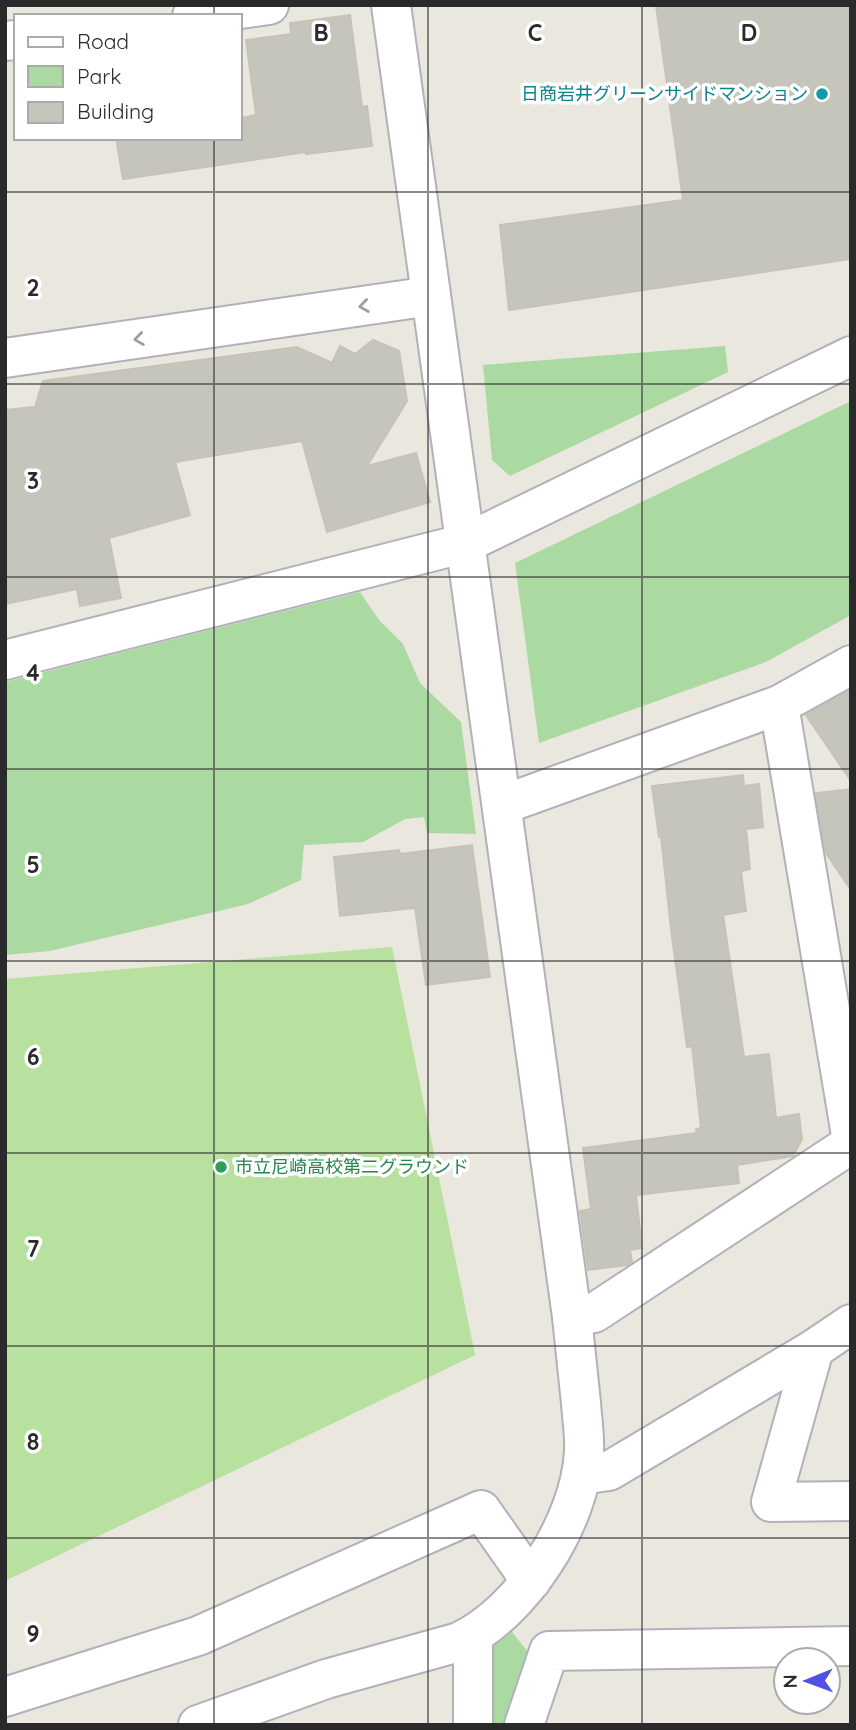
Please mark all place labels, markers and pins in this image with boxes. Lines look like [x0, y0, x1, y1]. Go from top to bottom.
place label: 日商岩井グリーンサイドマンション [521, 82, 808, 105]
marker: 日商岩井グリーンサイドマンション [814, 86, 830, 102]
place label: 市立尼崎高校第二グラウンド [235, 1155, 469, 1178]
marker: 市立尼崎高校第二グラウンド [213, 1159, 229, 1175]

